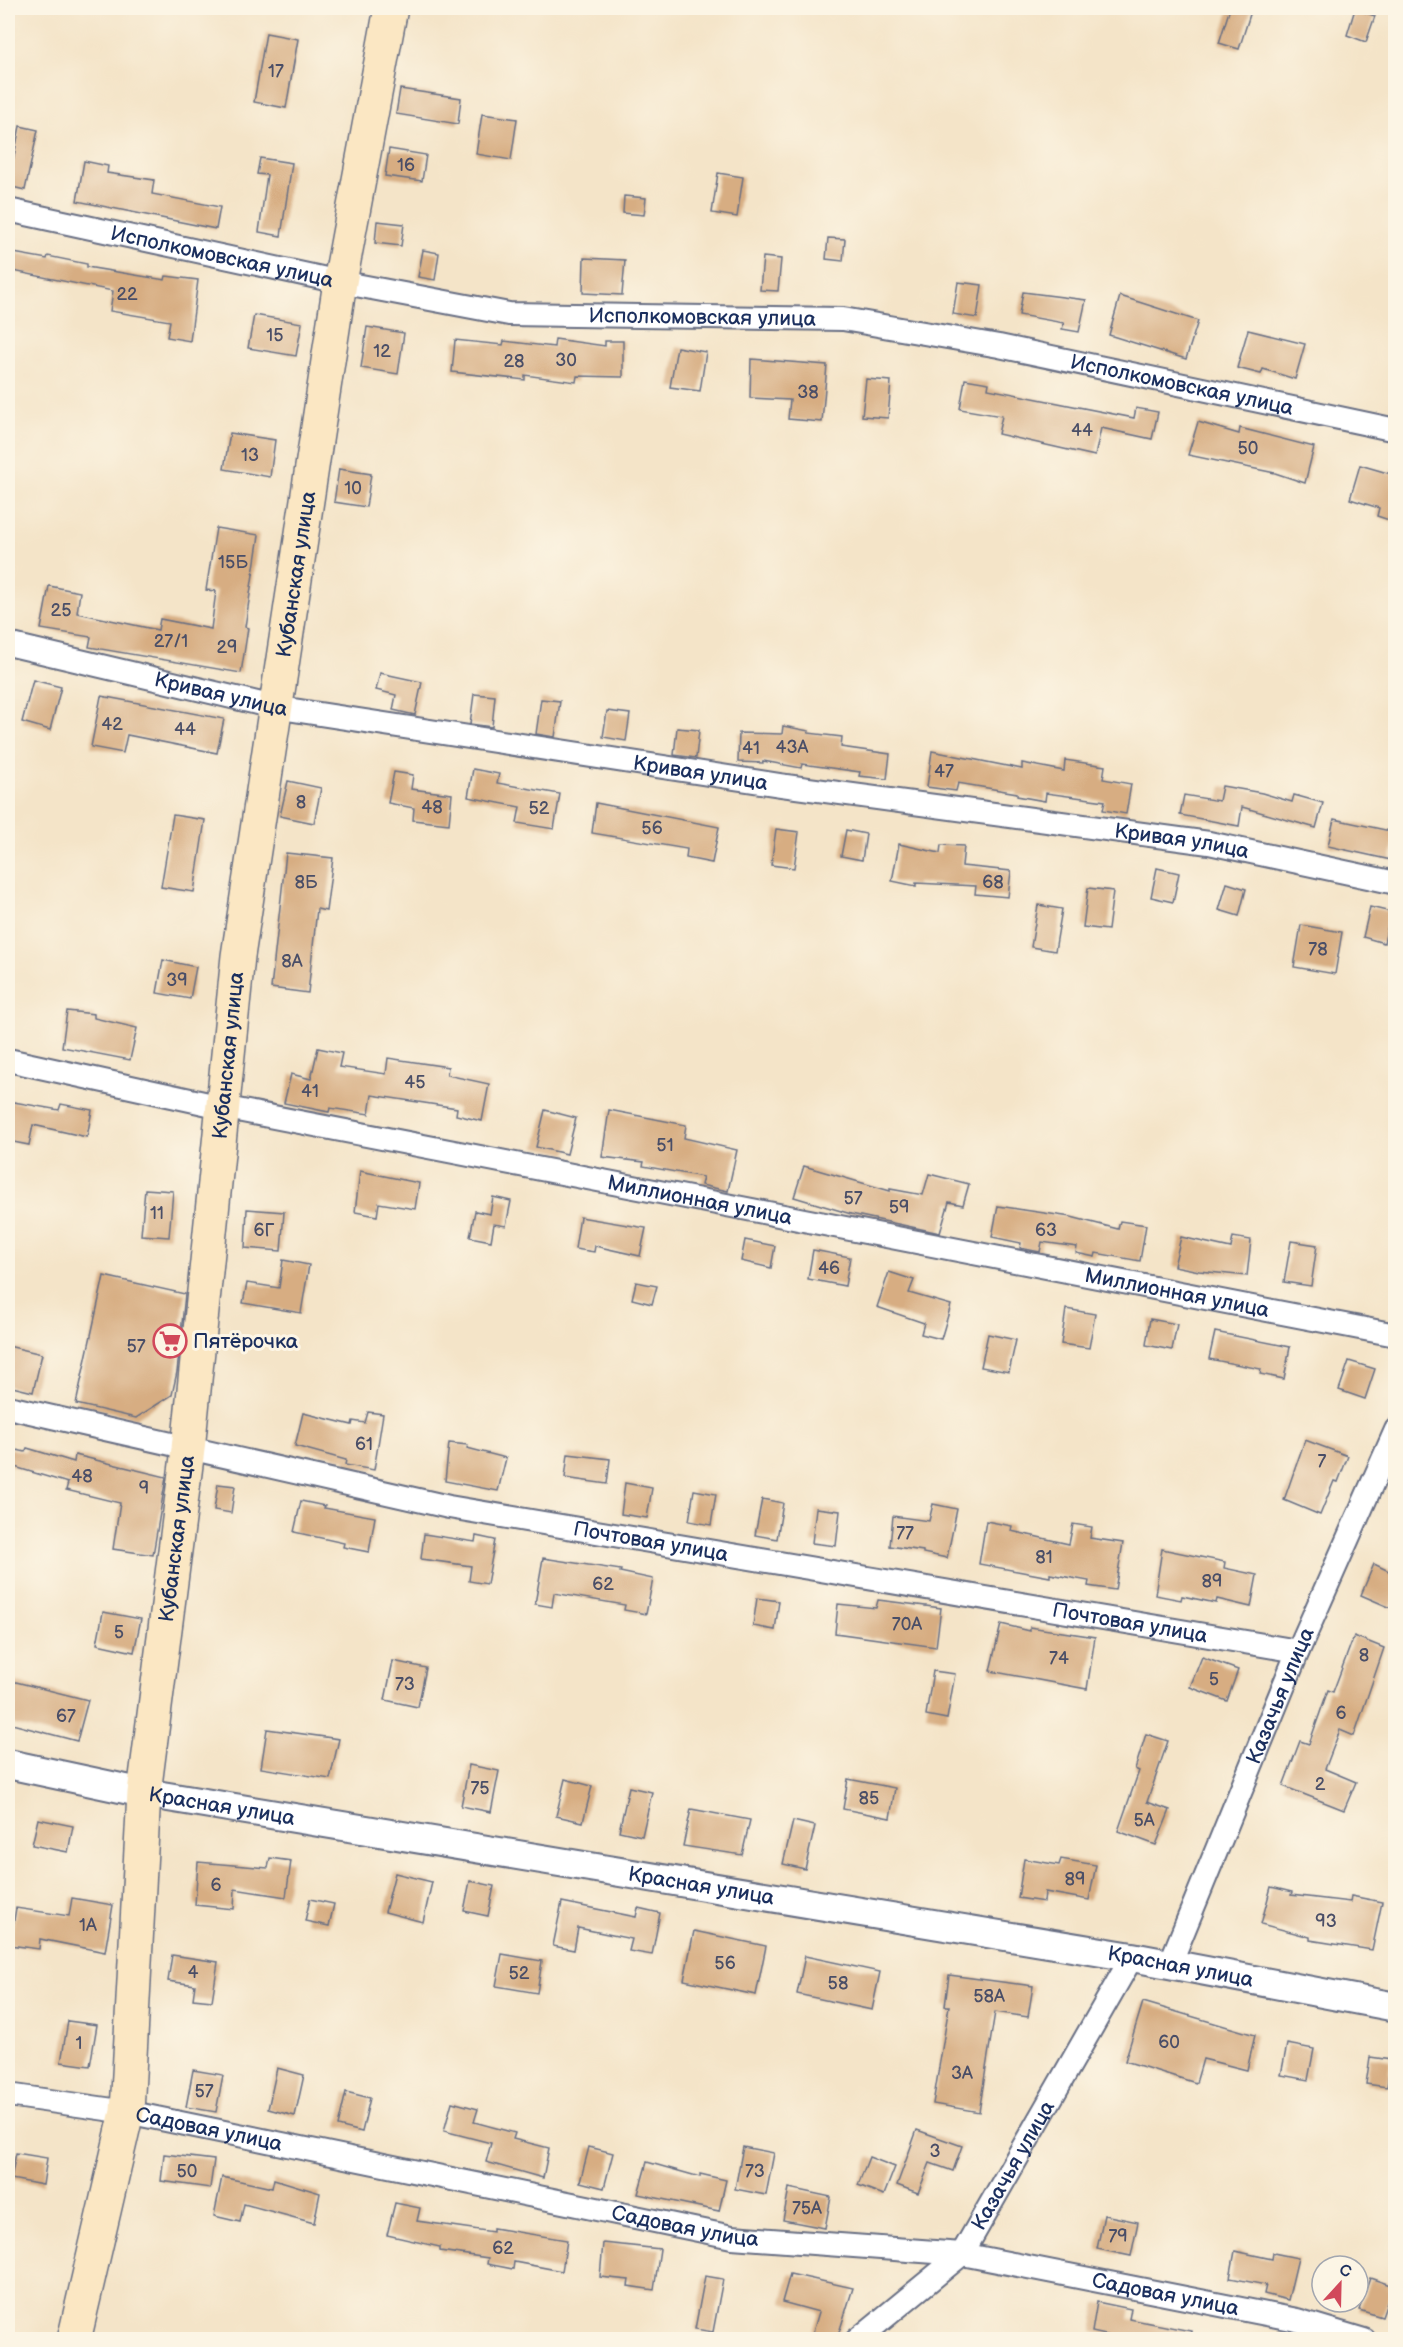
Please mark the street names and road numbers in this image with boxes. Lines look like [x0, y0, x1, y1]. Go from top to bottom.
street label: Исполкомовская улица [108, 220, 336, 293]
street label: Исполкомовская улица [588, 303, 817, 331]
street label: Исполкомовская улица [1068, 349, 1296, 421]
street label: Кубанская улица [271, 489, 321, 659]
street label: Кривая улица [152, 667, 290, 722]
street label: Кривая улица [631, 750, 770, 796]
street label: Кривая улица [1113, 818, 1252, 864]
street label: Кубанская улица [207, 970, 249, 1140]
street label: Миллионная улица [606, 1170, 795, 1230]
street label: Миллионная улица [1083, 1262, 1272, 1323]
street label: Кубанская улица [153, 1453, 200, 1624]
street label: Почтовая улица [572, 1516, 731, 1567]
street label: Почтовая улица [1051, 1597, 1210, 1648]
street label: Казачья улица [1241, 1623, 1320, 1768]
street label: Красная улица [147, 1781, 297, 1830]
street label: Красная улица [626, 1861, 777, 1910]
street label: Красная улица [1106, 1941, 1256, 1992]
street label: Казачья улица [966, 2096, 1060, 2234]
street label: Садовая улица [133, 2102, 285, 2156]
street label: Садовая улица [609, 2200, 760, 2251]
street label: Садовая улица [1090, 2267, 1242, 2321]

